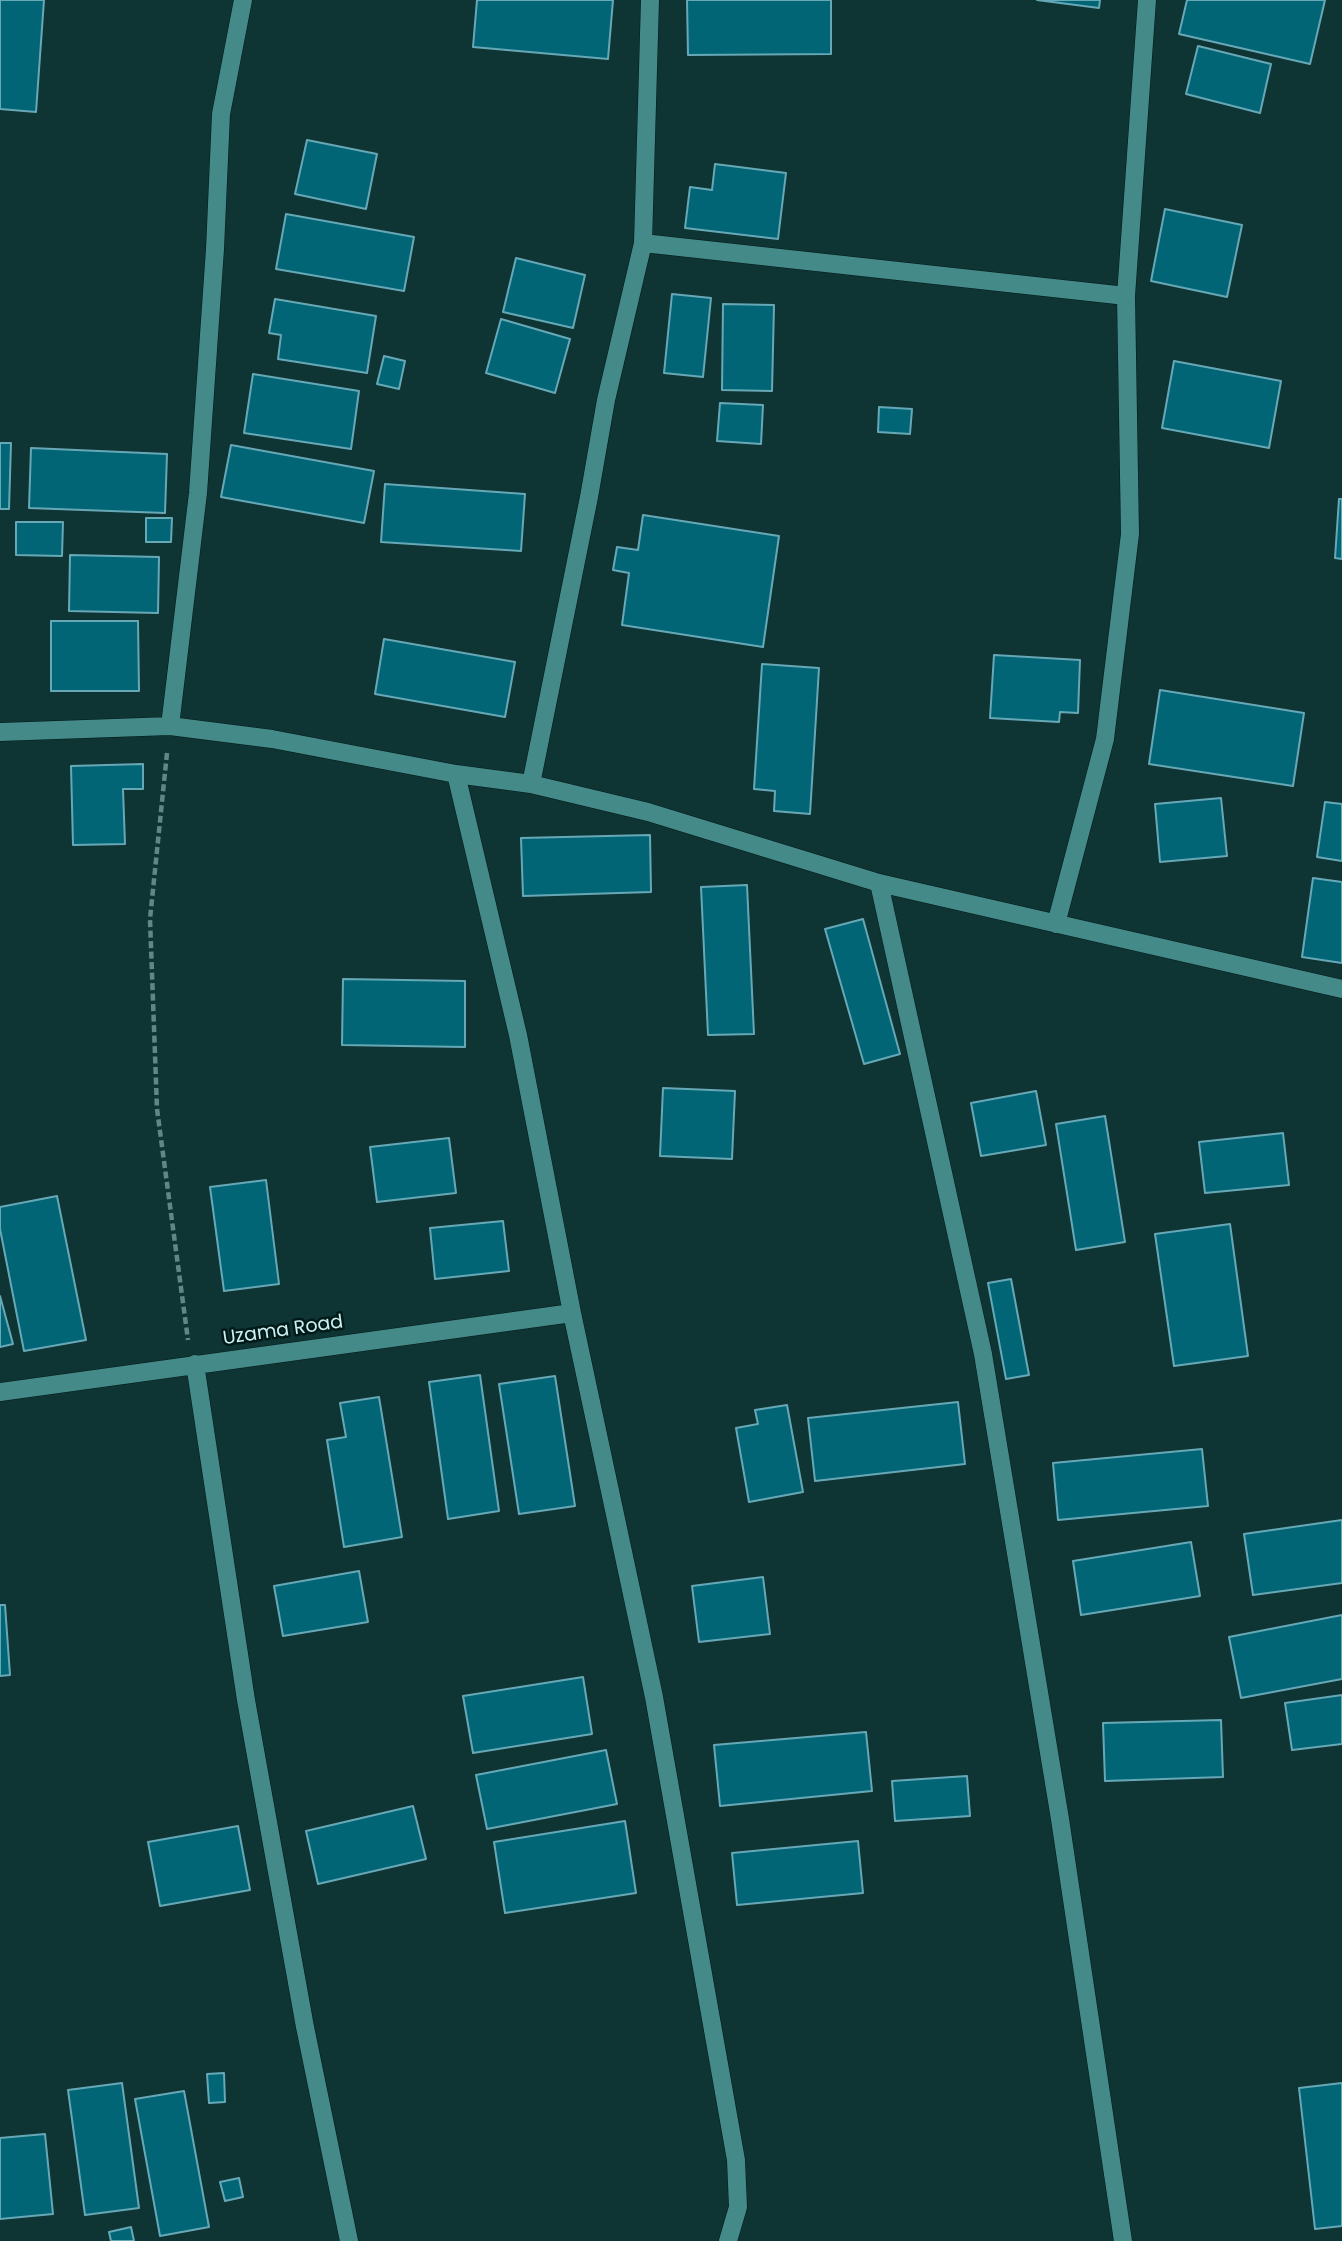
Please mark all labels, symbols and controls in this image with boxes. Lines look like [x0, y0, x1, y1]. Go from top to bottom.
street label: Uzama Road [221, 1311, 345, 1351]

